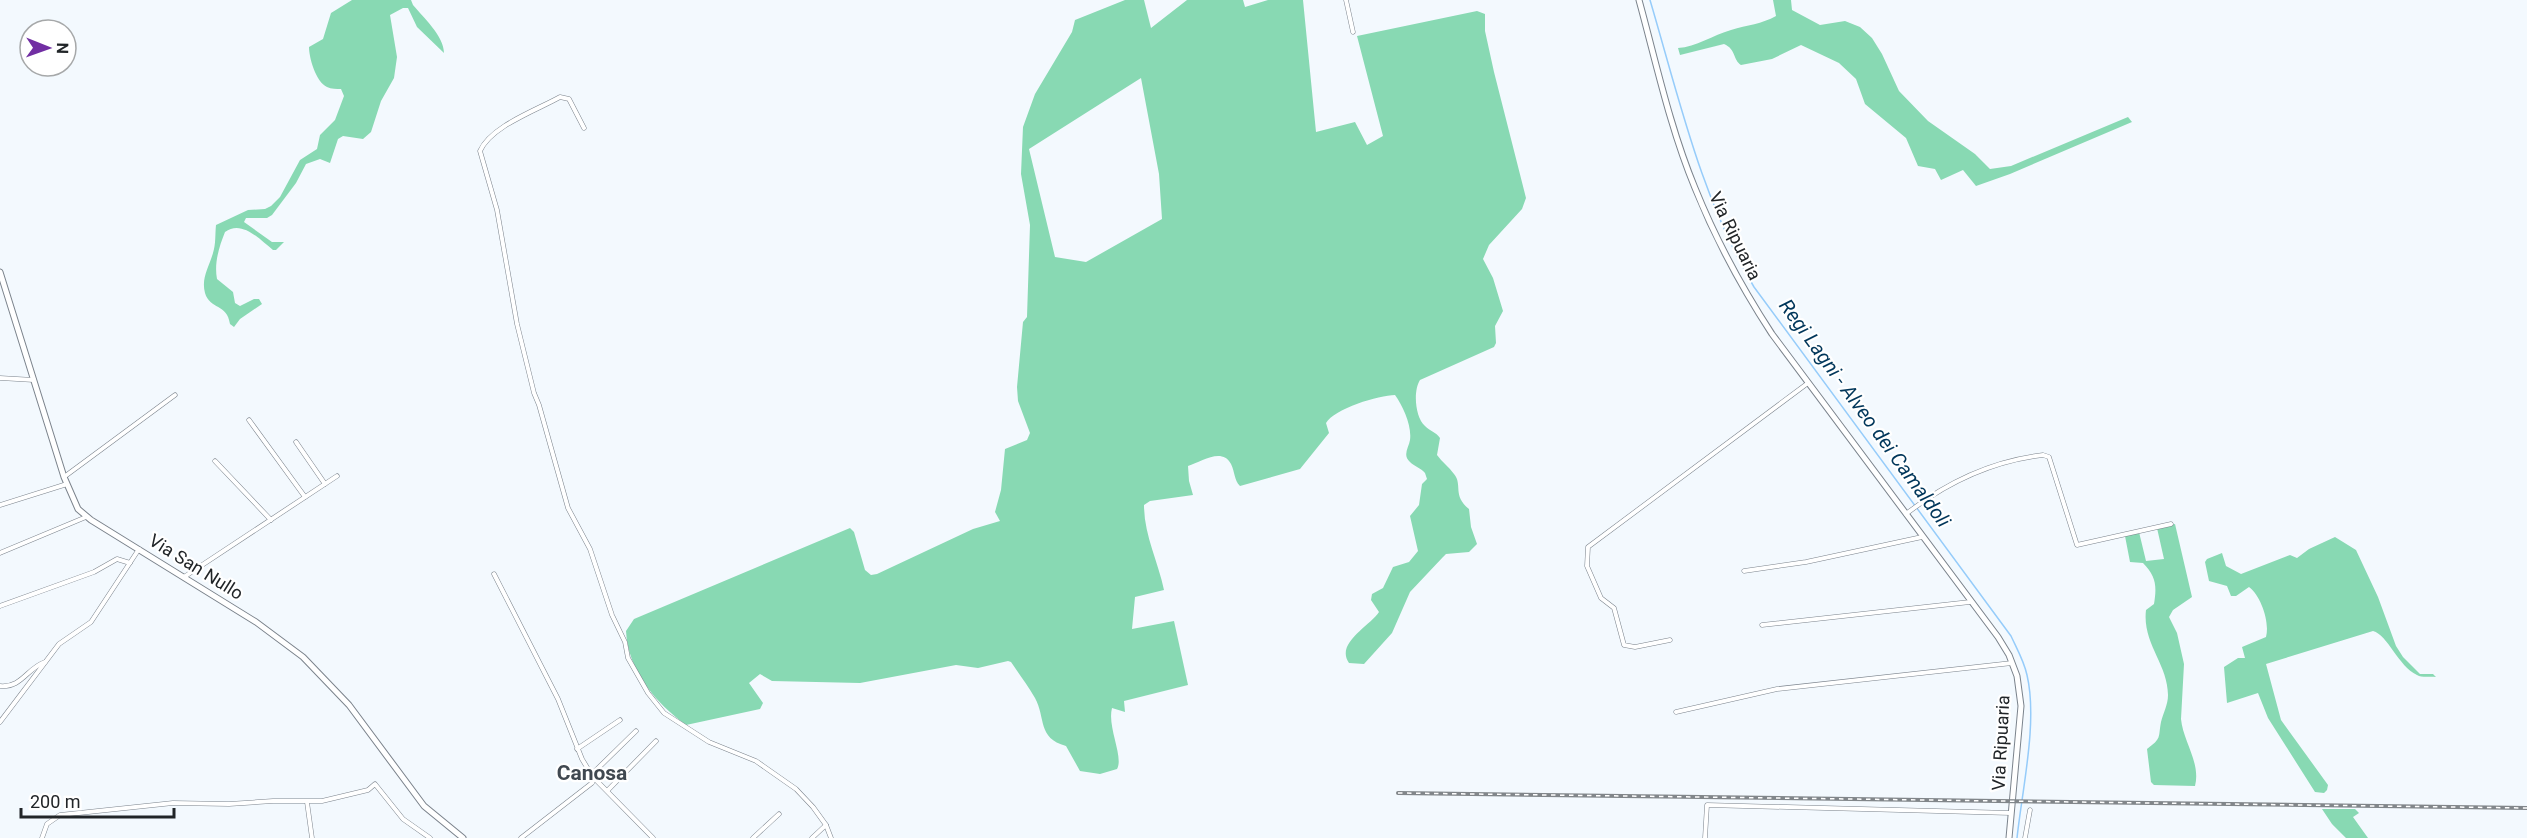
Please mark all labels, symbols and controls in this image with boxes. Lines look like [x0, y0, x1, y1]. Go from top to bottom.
north arrow [18, 18, 78, 78]
text: N [53, 42, 72, 54]
street label: Via Ripuaria [1705, 188, 1766, 283]
water label: Regi Lagni - Alveo dei Camaldoli [1774, 294, 1956, 532]
street label: Via San Nullo [145, 529, 247, 604]
street label: Via Ripuaria [1988, 695, 2013, 791]
district label: Canosa [557, 761, 627, 785]
scale bar [21, 781, 174, 819]
text: 200 m [30, 791, 81, 812]

